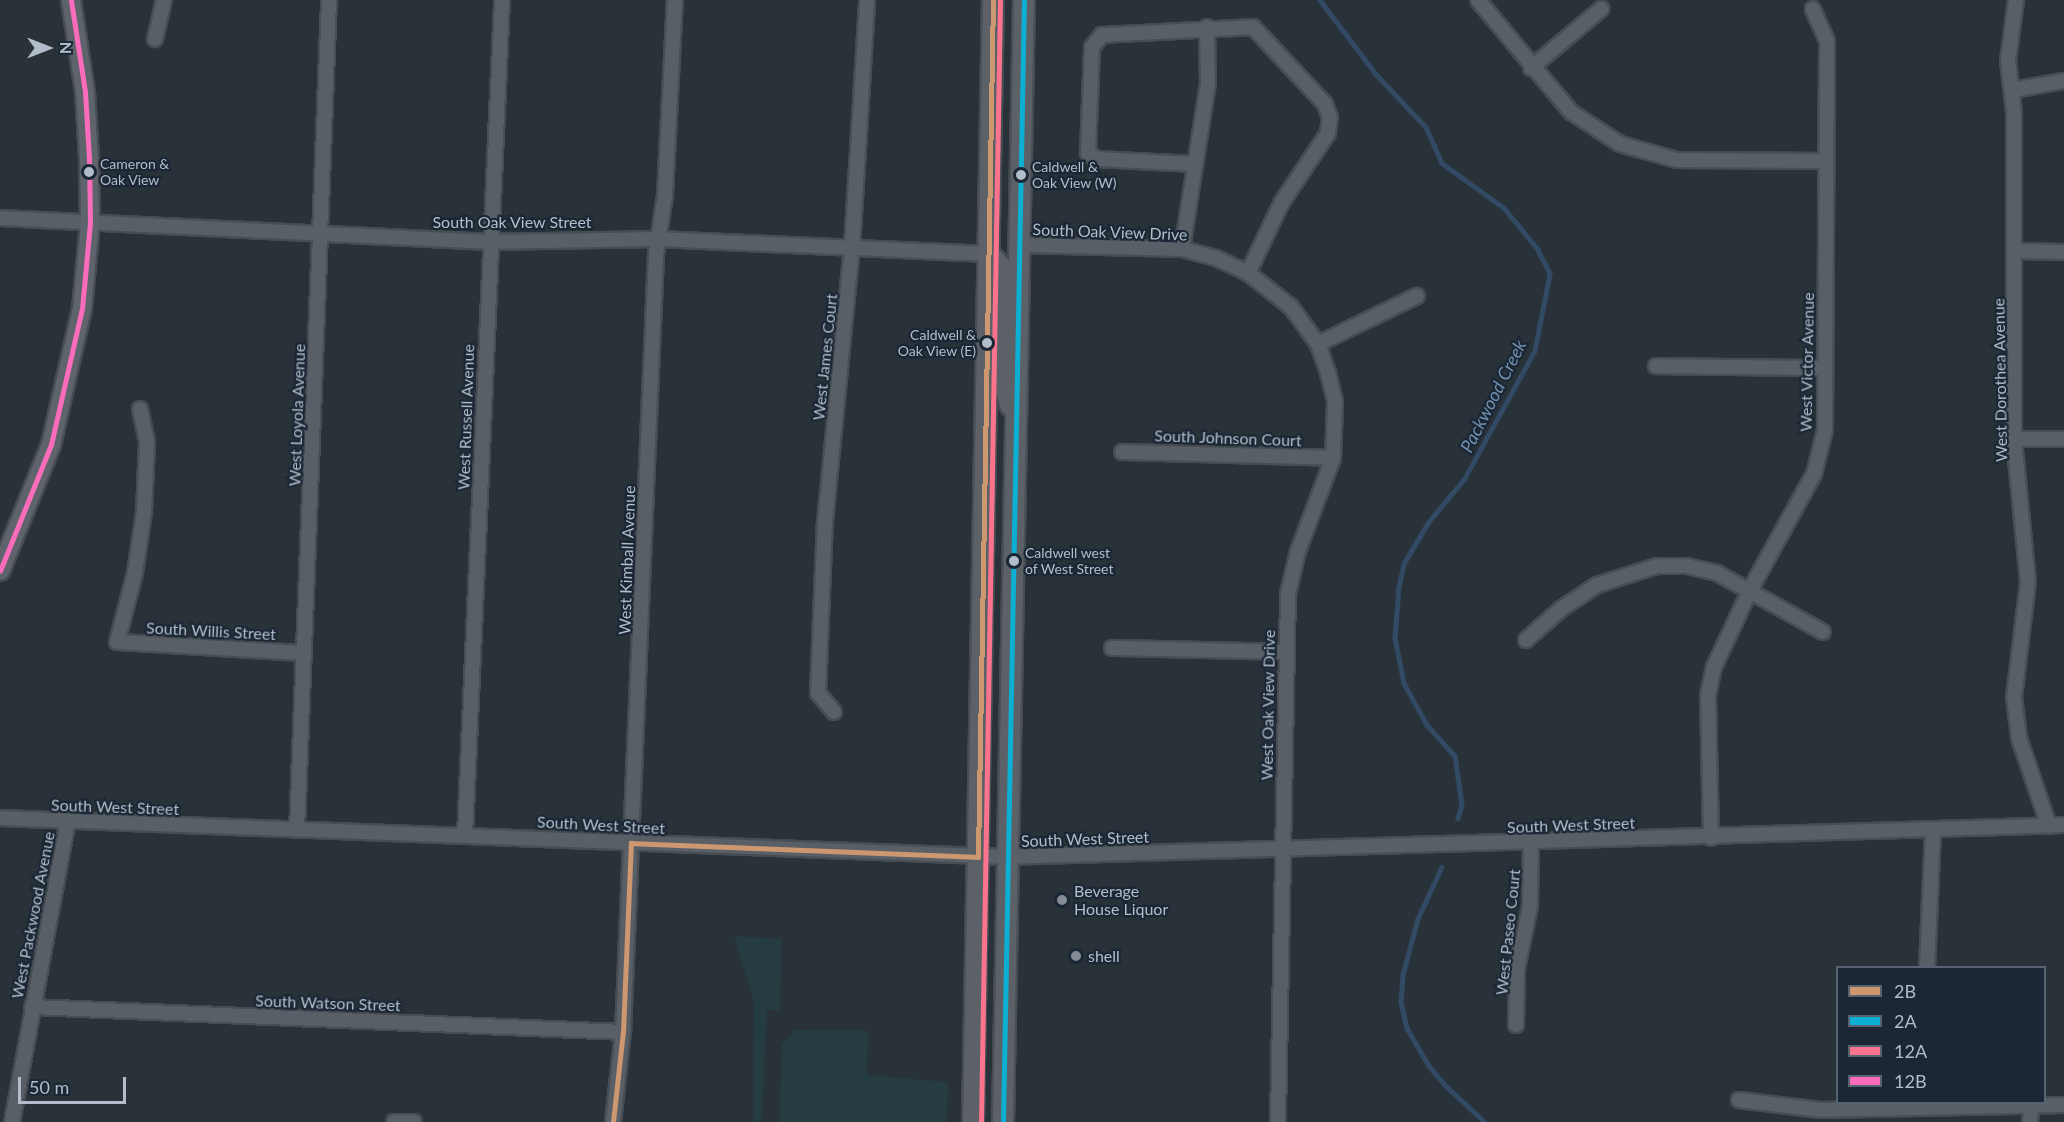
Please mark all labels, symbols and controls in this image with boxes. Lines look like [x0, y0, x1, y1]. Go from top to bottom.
north arrow [18, 18, 78, 78]
text: N [57, 42, 76, 54]
place label: Cameron & Oak View [100, 156, 169, 188]
place label: Caldwell & Oak View (W) [1032, 159, 1117, 192]
marker: Cameron & Oak View [83, 166, 95, 178]
marker: Caldwell & Oak View (W) [1015, 169, 1027, 181]
street label: South Oak View Street [432, 212, 592, 232]
street label: South Oak View Drive [1032, 220, 1188, 244]
street label: West Victor Avenue [1796, 291, 1818, 433]
street label: West James Court [809, 292, 841, 422]
street label: West Dorothea Avenue [1989, 298, 2011, 462]
place label: Caldwell & Oak View (E) [897, 327, 976, 360]
water label: Packwood Creek [1455, 336, 1531, 456]
marker: Caldwell & Oak View (E) [981, 337, 993, 349]
street label: West Loyola Avenue [285, 343, 309, 487]
street label: West Russell Avenue [454, 344, 478, 490]
street label: South Johnson Court [1154, 426, 1302, 450]
street label: West Kimball Avenue [615, 485, 639, 635]
place label: Caldwell west of West Street [1025, 545, 1114, 578]
marker: Caldwell west of West Street [1008, 555, 1020, 567]
street label: South Willis Street [145, 618, 277, 644]
street label: West Oak View Drive [1257, 629, 1279, 781]
street label: South West Street [51, 795, 179, 819]
street label: South West Street [536, 812, 666, 838]
street label: South West Street [1507, 813, 1635, 837]
street label: South West Street [1021, 827, 1149, 851]
street label: West Packwood Avenue [7, 829, 59, 1001]
street label: West Paseo Court [1492, 868, 1524, 996]
place label: Beverage House Liquor [1074, 881, 1168, 919]
marker: Beverage House Liquor [1055, 893, 1069, 907]
place label: shell [1088, 946, 1120, 966]
marker: shell [1069, 949, 1083, 963]
legend [1836, 966, 2046, 1104]
text: 2B [1894, 980, 1916, 1002]
street label: South Watson Street [255, 991, 401, 1015]
text: 2A [1894, 1010, 1917, 1032]
text: 12A [1894, 1040, 1927, 1062]
scale bar [21, 1065, 129, 1103]
text: 12B [1894, 1070, 1927, 1092]
text: 50 m [29, 1076, 69, 1098]

